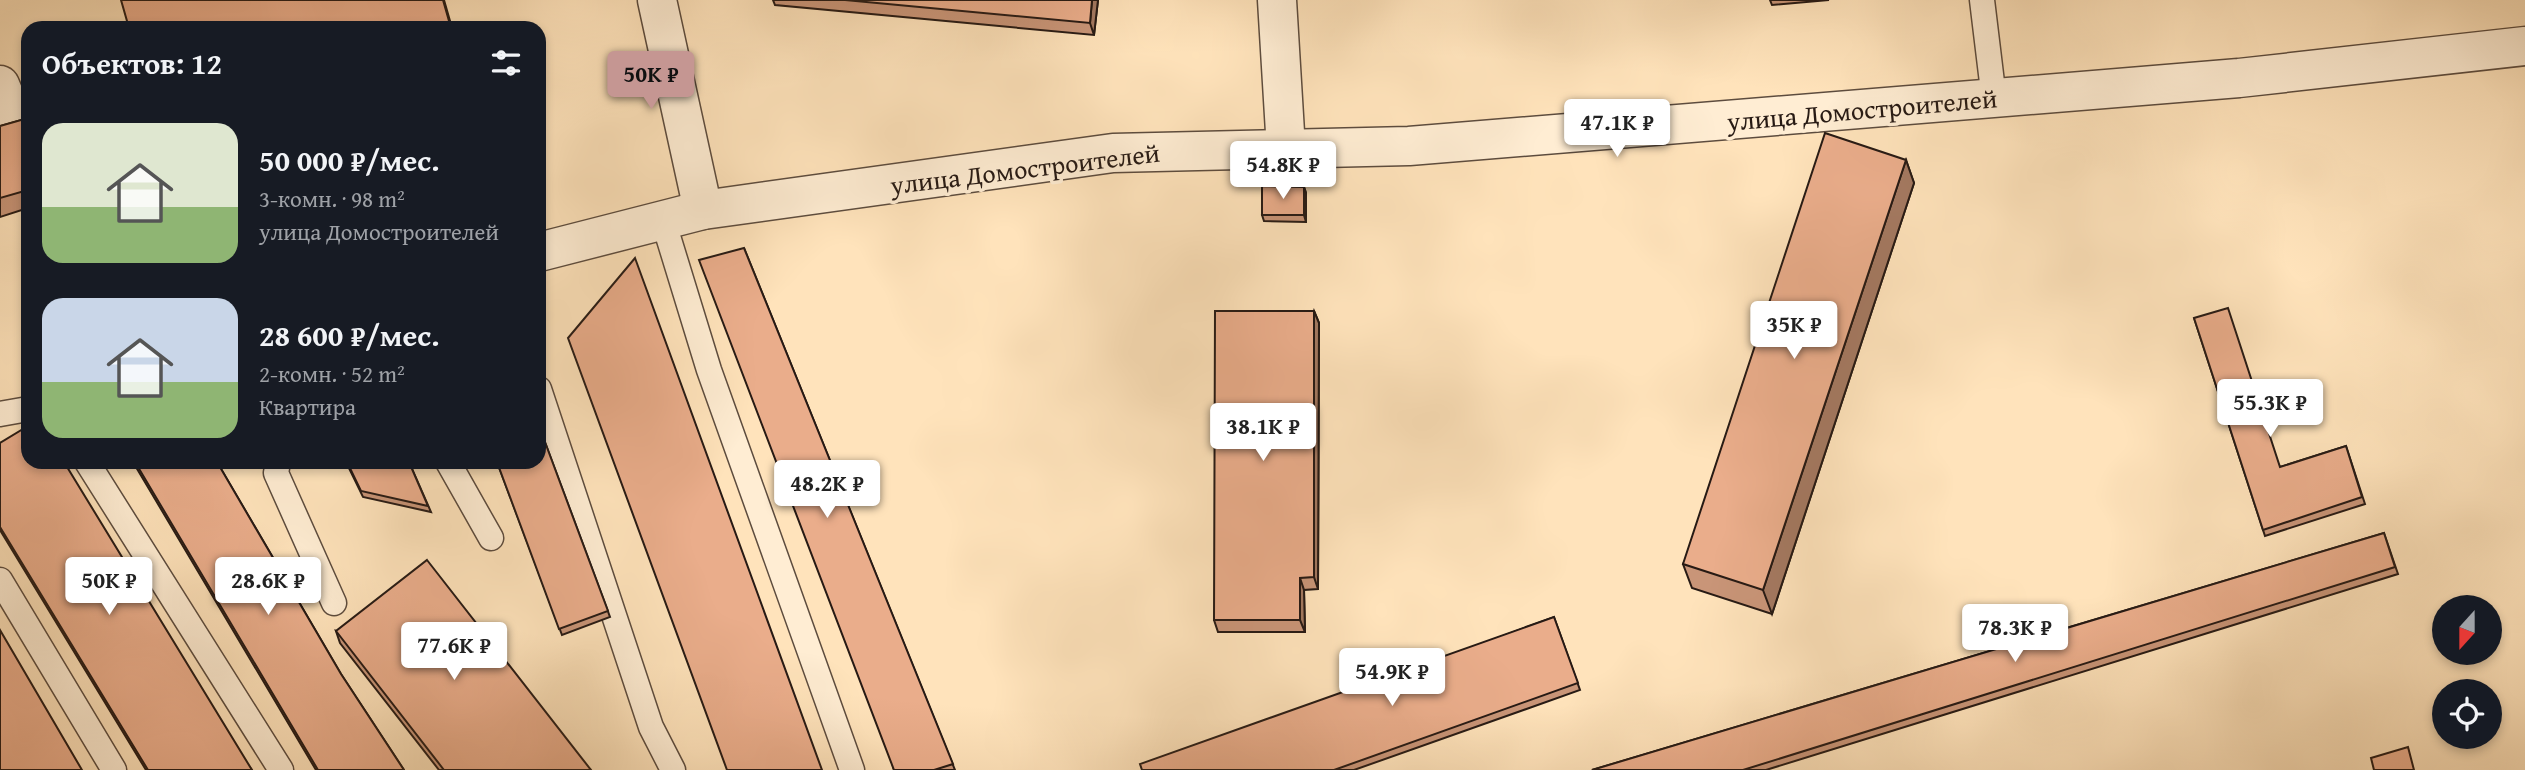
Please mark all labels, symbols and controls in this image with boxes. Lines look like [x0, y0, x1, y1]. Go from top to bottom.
text: Объектов: 12 [42, 41, 222, 85]
icon: filters [487, 44, 525, 82]
pin: 50K ₽ [602, 52, 700, 111]
text: 50K ₽ [623, 57, 679, 90]
street label: улица Домостроителей [1724, 78, 1999, 141]
pin: 47.1K ₽ [1552, 100, 1682, 159]
text: 47.1K ₽ [1580, 105, 1654, 138]
street label: улица Домостроителей [887, 133, 1162, 205]
text: 50 000 ₽/мес. [259, 138, 440, 182]
pin: 54.8K ₽ [1218, 142, 1348, 201]
text: 54.8K ₽ [1246, 147, 1320, 180]
icon: home [98, 151, 182, 235]
text: 3-комн. · 98 m² [259, 182, 405, 215]
text: улица Домостроителей [259, 215, 499, 248]
pin: 35K ₽ [1745, 302, 1843, 361]
text: 35K ₽ [1766, 307, 1822, 340]
text: 28 600 ₽/мес. [259, 313, 440, 357]
icon: home [98, 326, 182, 410]
text: 2-комн. · 52 m² [259, 357, 405, 390]
pin: 55.3K ₽ [2205, 380, 2335, 439]
text: 55.3K ₽ [2233, 385, 2307, 418]
text: Квартира [259, 390, 356, 423]
pin: 38.1K ₽ [1198, 404, 1328, 463]
text: 38.1K ₽ [1226, 409, 1300, 442]
pin: 48.2K ₽ [762, 461, 892, 520]
text: 48.2K ₽ [790, 466, 864, 499]
pin: 50K ₽ [60, 558, 158, 617]
pin: 28.6K ₽ [203, 558, 333, 617]
text: 50K ₽ [81, 563, 137, 596]
text: 28.6K ₽ [231, 563, 305, 596]
north arrow [2432, 595, 2502, 665]
map controls [2432, 595, 2502, 749]
pin: 78.3K ₽ [1950, 604, 2080, 664]
text: 78.3K ₽ [1978, 610, 2052, 643]
pin: 77.6K ₽ [389, 622, 519, 682]
text: 77.6K ₽ [417, 628, 491, 661]
pin: 54.9K ₽ [1327, 648, 1457, 708]
text: 54.9K ₽ [1355, 654, 1429, 687]
button: locate [2432, 679, 2502, 749]

